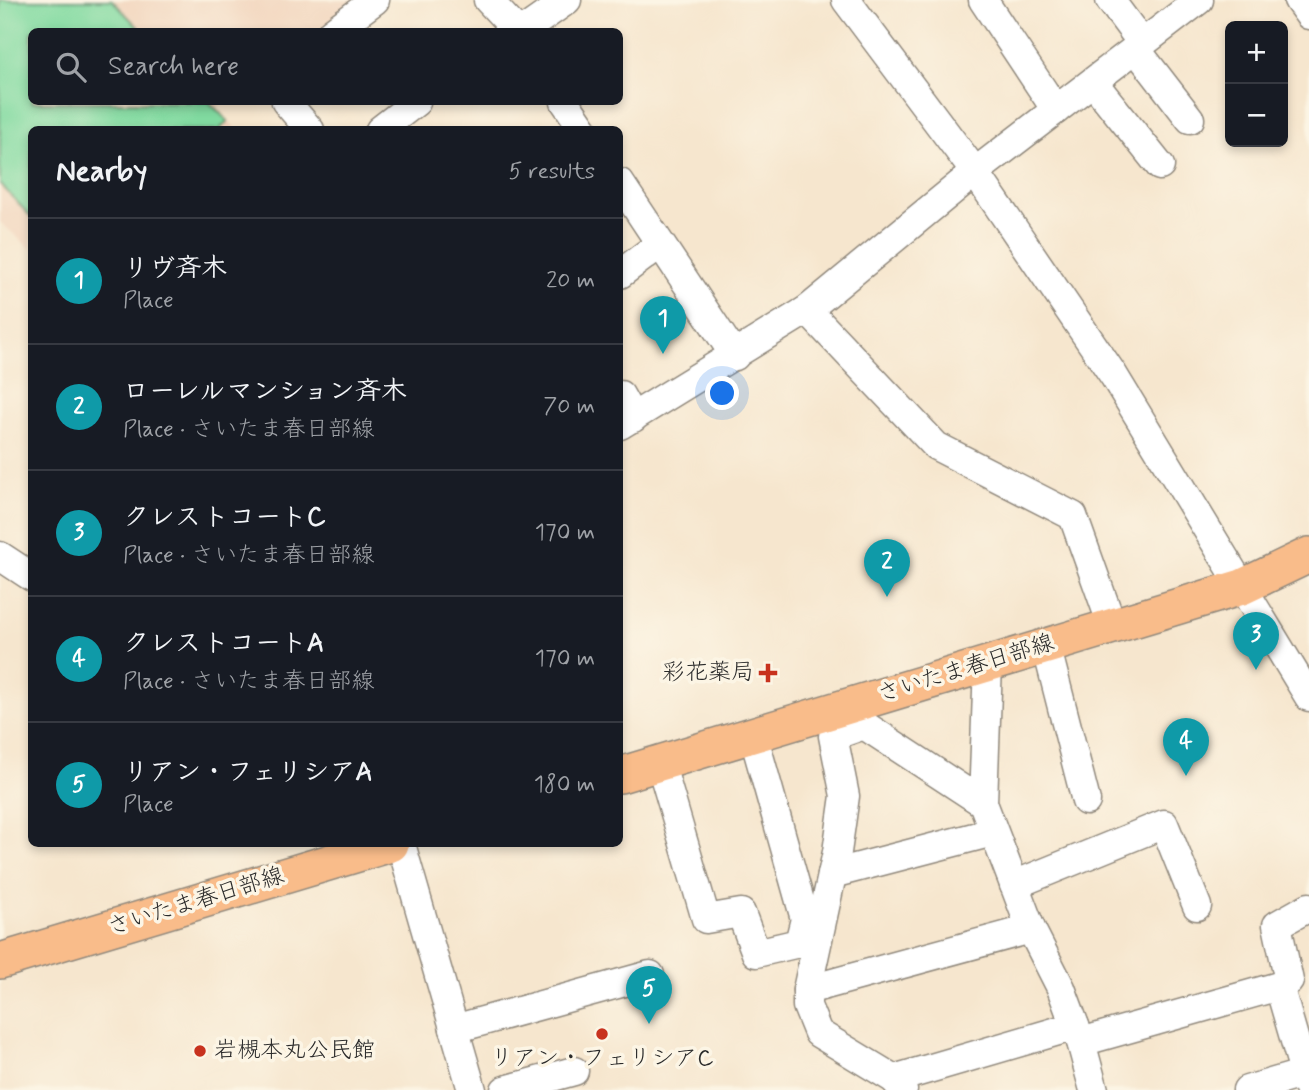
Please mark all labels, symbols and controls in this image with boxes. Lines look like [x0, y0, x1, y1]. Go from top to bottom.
map controls [1225, 21, 1288, 147]
button: + [1225, 21, 1288, 84]
search box [28, 28, 623, 105]
icon: search [52, 48, 90, 86]
text: Search here [108, 50, 239, 84]
button: − [1225, 84, 1288, 147]
text: Nearby [56, 152, 147, 191]
text: 5 results [509, 157, 595, 187]
text: リヴ斉木 [123, 252, 227, 286]
text: 1 [74, 266, 84, 296]
text: 20 m [546, 266, 595, 296]
text: Place [123, 286, 174, 316]
pin: 1 [640, 296, 686, 354]
text: ローレルマンション斉木 [123, 375, 407, 409]
your location [705, 376, 739, 410]
text: 2 [73, 392, 85, 422]
text: 70 m [543, 392, 595, 422]
text: Place · さいたま春日部線 [123, 415, 374, 445]
text: クレストコートC [123, 501, 326, 535]
text: 3 [74, 518, 84, 548]
text: 170 m [535, 518, 595, 548]
pin: 2 [864, 539, 910, 597]
text: Place · さいたま春日部線 [123, 541, 374, 571]
pin: 3 [1233, 612, 1279, 670]
text: クレストコートA [123, 627, 324, 661]
street label: さいたま春日部線 [874, 628, 1058, 710]
text: 4 [72, 644, 86, 674]
text: 170 m [535, 644, 595, 674]
place label: 彩花薬局 [662, 658, 754, 688]
marker: 彩花薬局 [760, 665, 776, 681]
text: Place · さいたま春日部線 [123, 667, 374, 697]
pin: 4 [1163, 718, 1209, 776]
text: リアン・フェリシアA [123, 756, 372, 790]
text: 5 [72, 770, 86, 800]
text: 180 m [534, 770, 595, 800]
text: Place [123, 790, 174, 820]
street label: さいたま春日部線 [104, 861, 288, 943]
pin: 5 [626, 966, 672, 1024]
marker: リアン・フェリシアC [594, 1026, 610, 1042]
place label: 岩槻本丸公民館 [214, 1036, 375, 1066]
marker: 岩槻本丸公民館 [192, 1043, 208, 1059]
place label: リアン・フェリシアC [490, 1044, 714, 1074]

